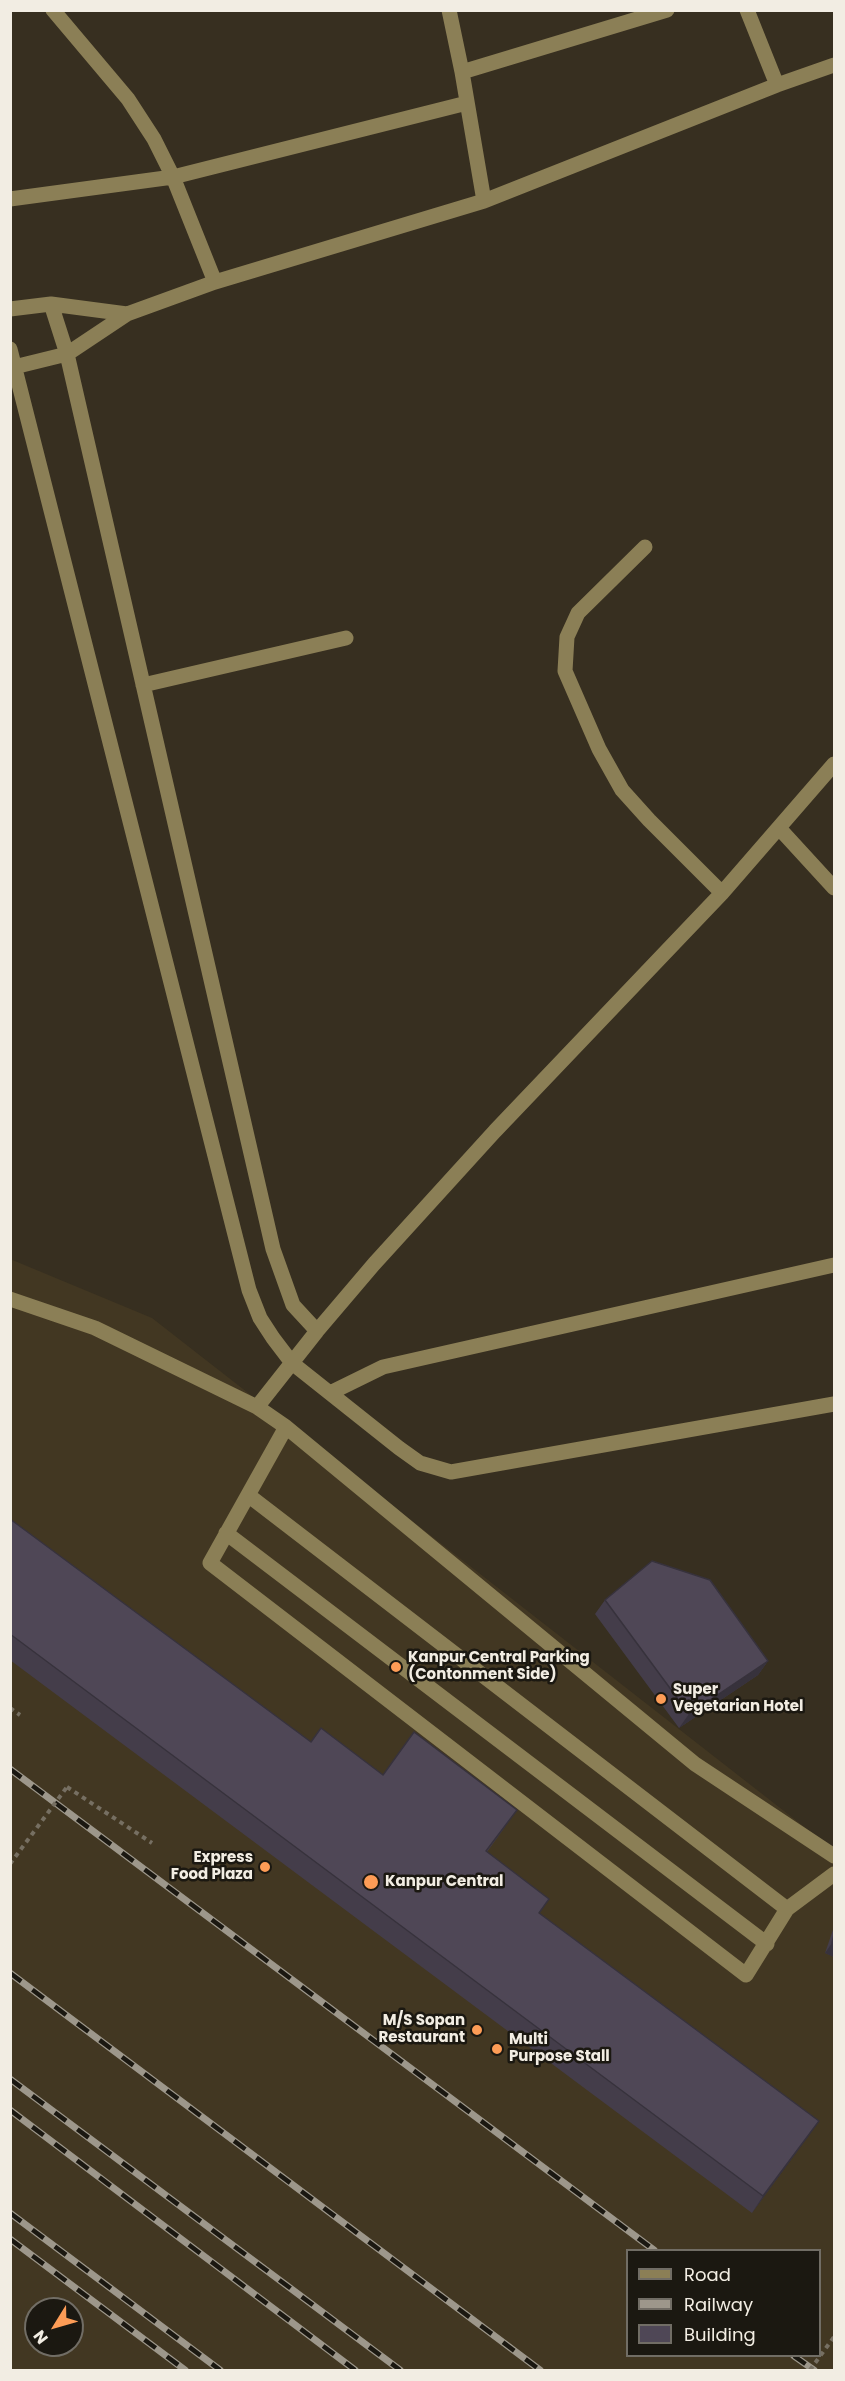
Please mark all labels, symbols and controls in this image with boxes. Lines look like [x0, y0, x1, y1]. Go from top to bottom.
place label: Kanpur Central Parking (Contonment Side) [408, 1649, 590, 1684]
marker: Kanpur Central Parking (Contonment Side) [389, 1660, 403, 1674]
place label: Super Vegetarian Hotel [673, 1681, 803, 1716]
marker: Super Vegetarian Hotel [654, 1692, 668, 1706]
place label: Express Food Plaza [171, 1849, 253, 1884]
marker: Express Food Plaza [258, 1860, 272, 1874]
marker: Kanpur Central [362, 1873, 380, 1891]
place label: Kanpur Central [385, 1873, 504, 1891]
place label: M/S Sopan Restaurant [378, 2012, 465, 2047]
marker: M/S Sopan Restaurant [470, 2023, 484, 2037]
place label: Multi Purpose Stall [509, 2031, 610, 2066]
marker: Multi Purpose Stall [490, 2042, 504, 2056]
legend [626, 2249, 821, 2357]
text: Road [684, 2262, 731, 2287]
text: Railway [684, 2292, 753, 2317]
north arrow [24, 2297, 84, 2357]
text: Building [684, 2322, 756, 2347]
text: N [28, 2325, 54, 2349]

